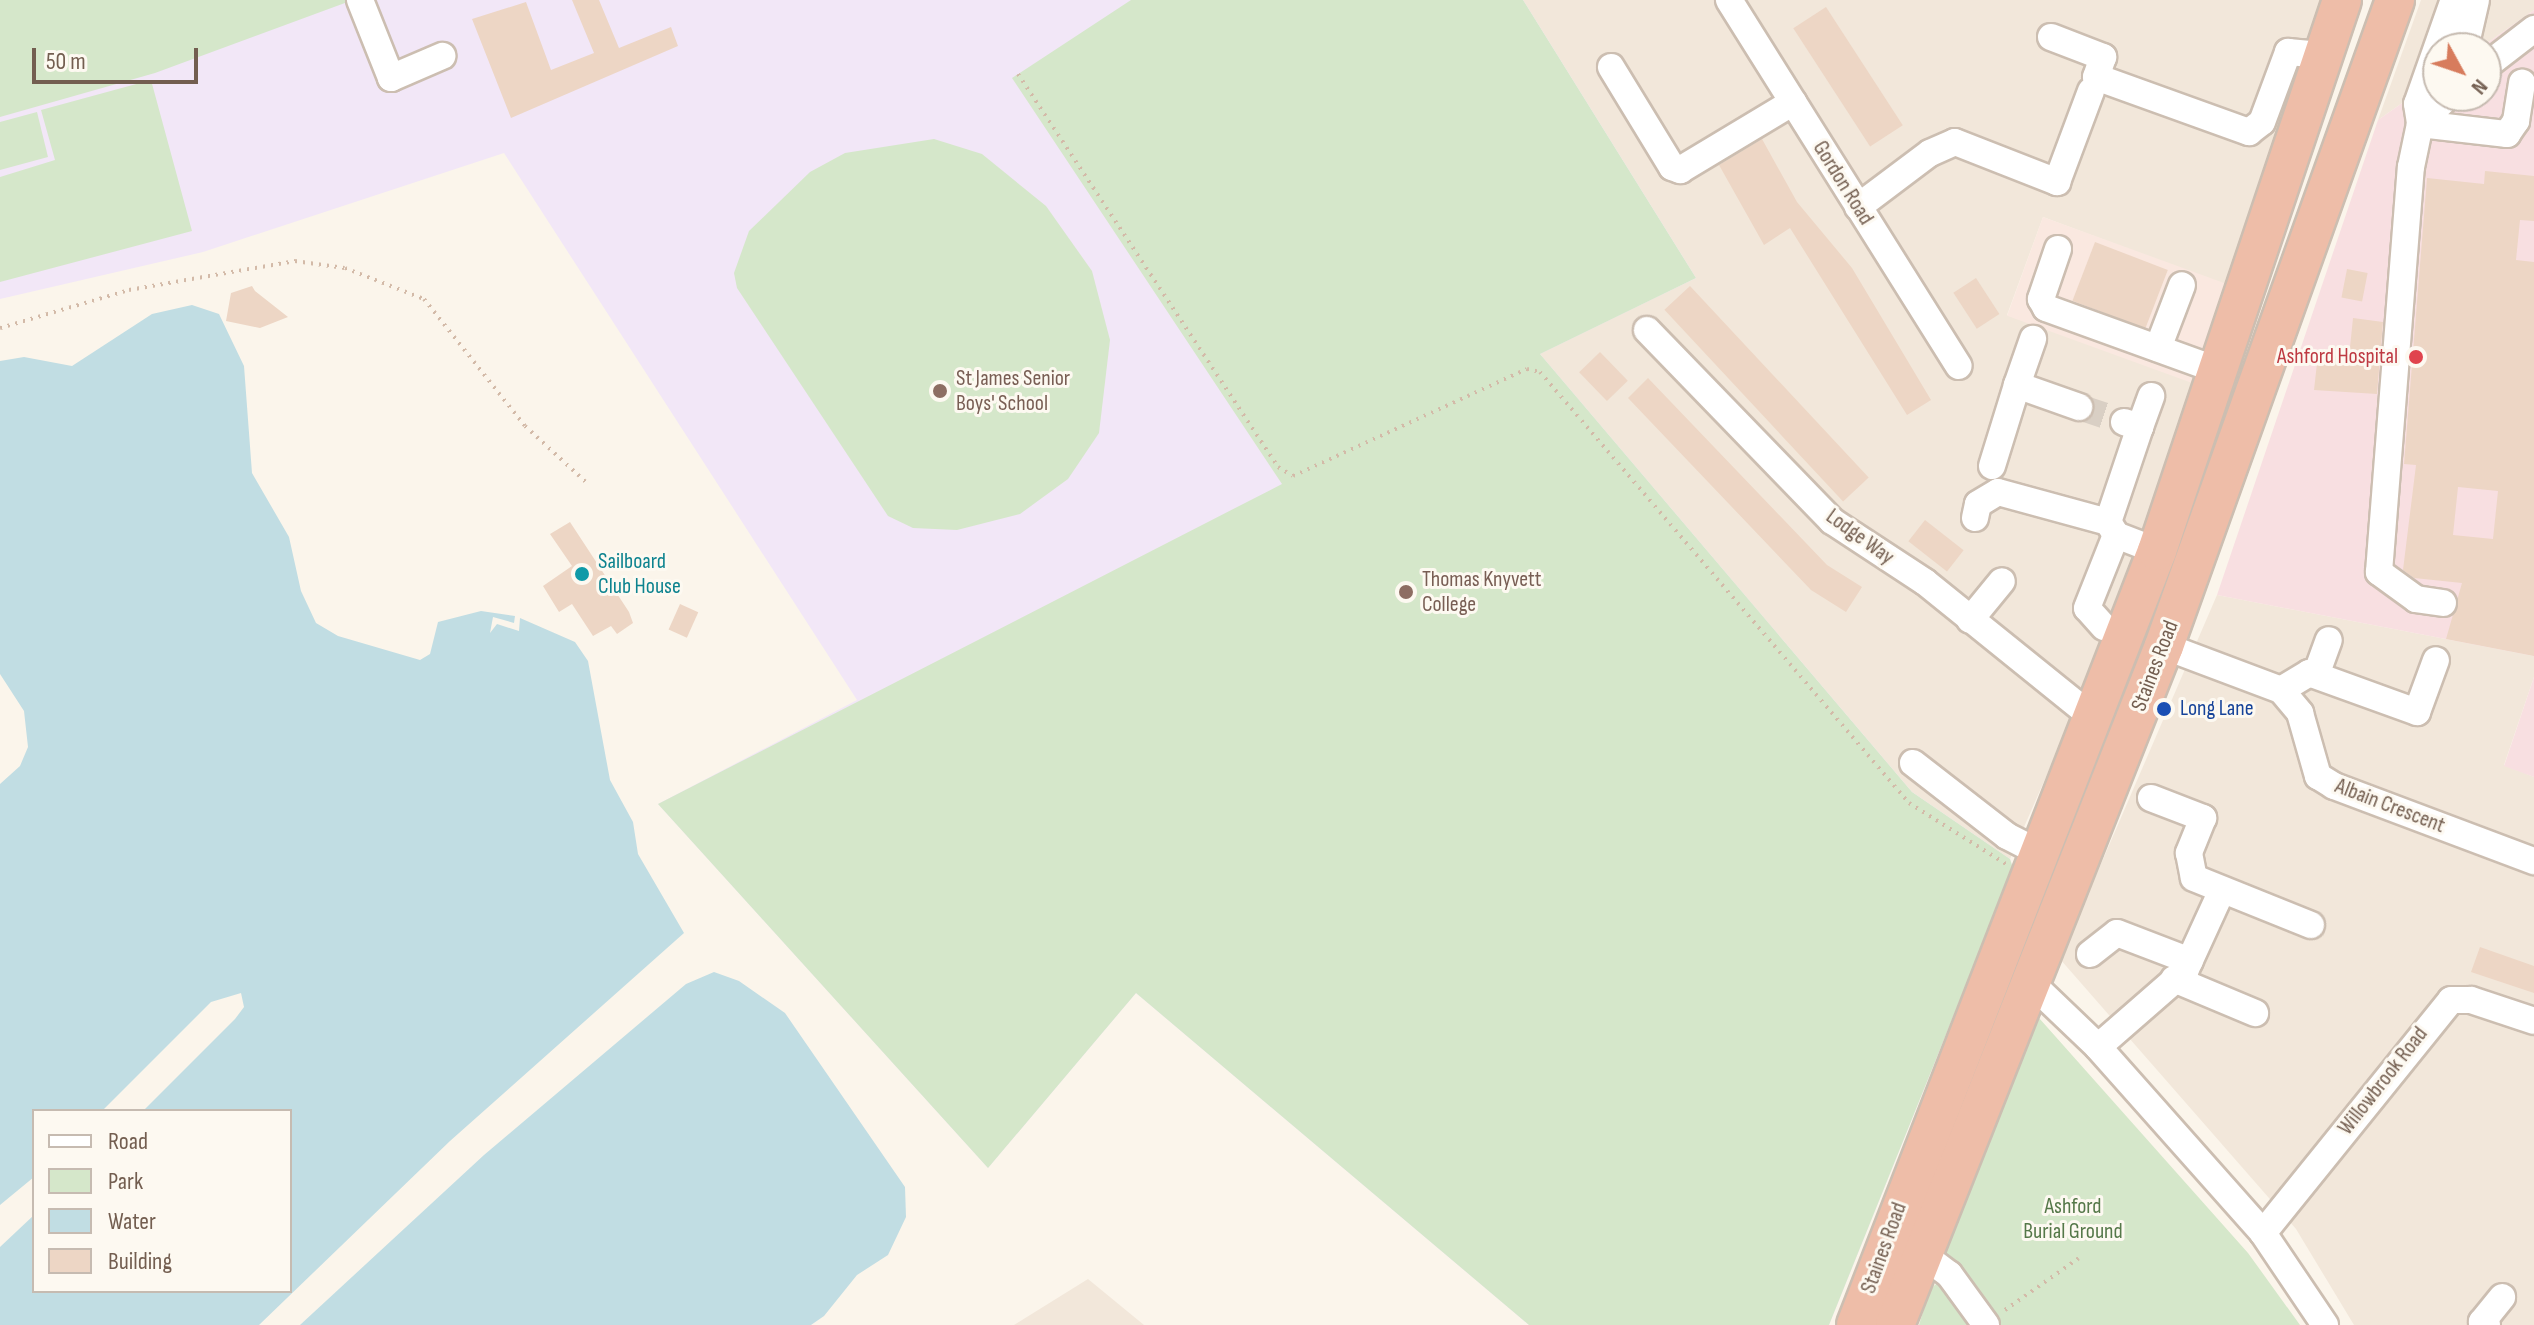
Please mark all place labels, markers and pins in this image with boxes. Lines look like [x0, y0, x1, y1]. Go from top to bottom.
place label: Ashford Hospital [2277, 344, 2398, 370]
marker: Ashford Hospital [2405, 346, 2427, 368]
place label: St James Senior Boys' School [956, 365, 1070, 416]
marker: St James Senior Boys' School [931, 382, 949, 400]
place label: Sailboard Club House [598, 548, 681, 600]
marker: Sailboard Club House [573, 565, 591, 583]
place label: Thomas Knyvett College [1422, 566, 1541, 618]
marker: Thomas Knyvett College [1397, 583, 1415, 601]
place label: Long Lane [2180, 696, 2254, 722]
marker: Long Lane [2155, 700, 2173, 718]

